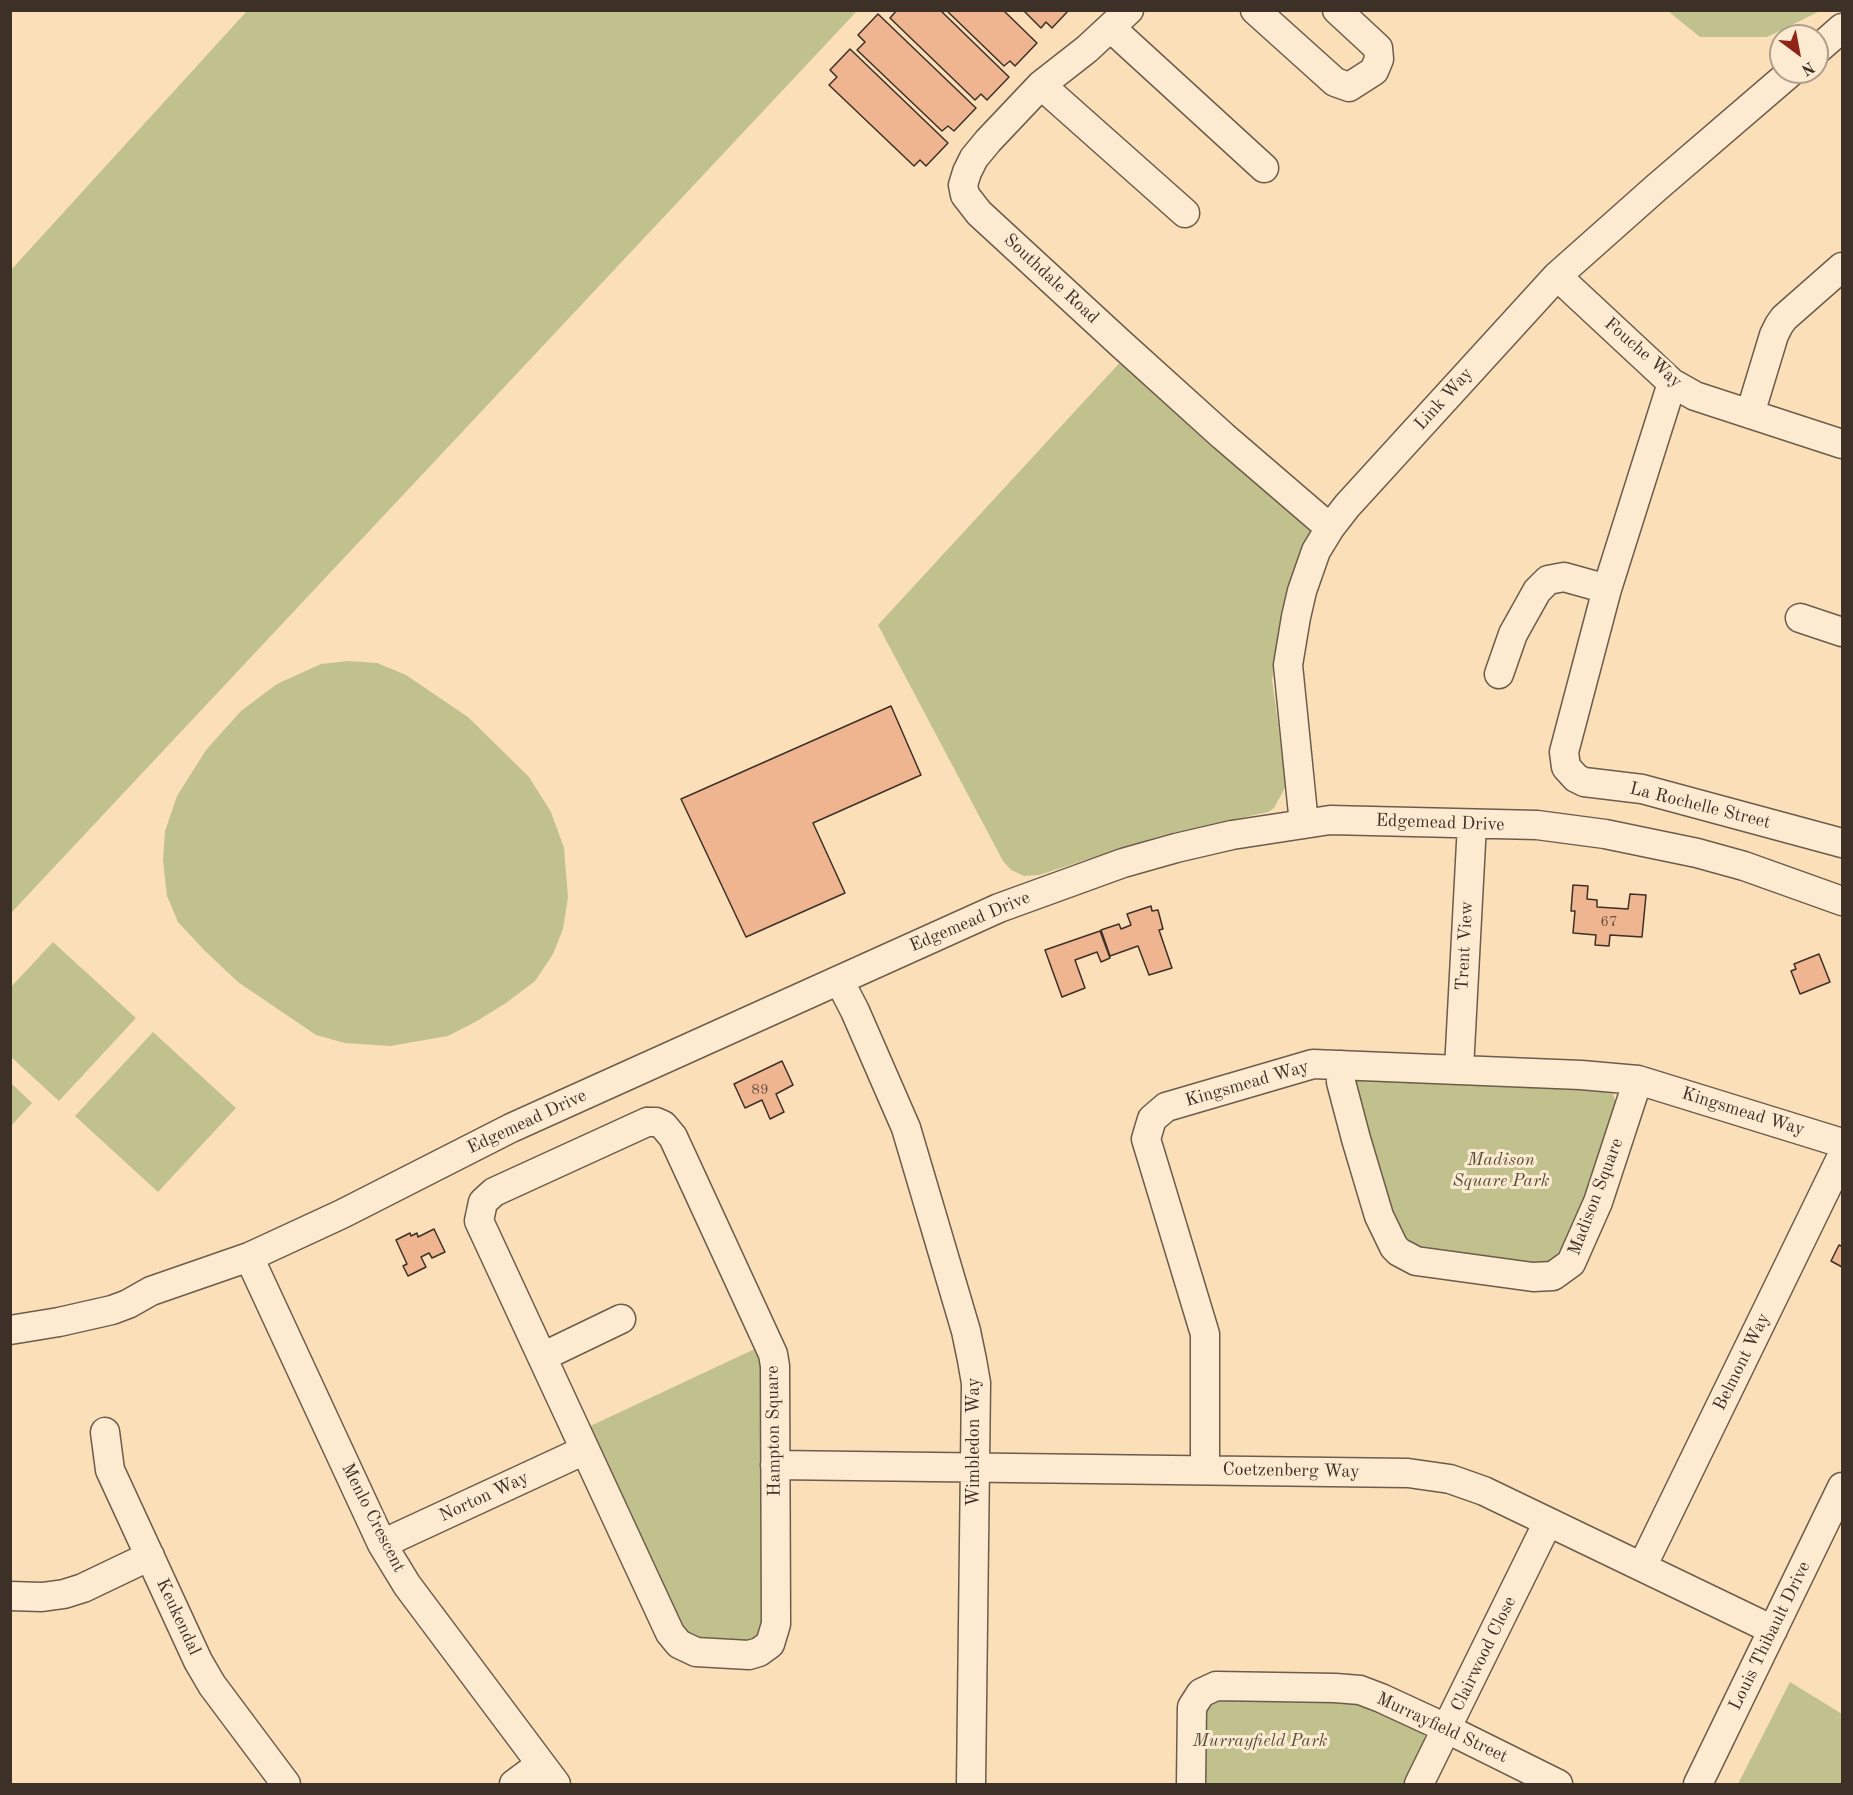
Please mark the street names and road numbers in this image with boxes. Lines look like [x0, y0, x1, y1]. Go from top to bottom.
street label: Southdale Road [999, 229, 1103, 329]
street label: Fouche Way [1600, 313, 1686, 393]
street label: Link Way [1410, 363, 1478, 435]
street label: La Rochelle Street [1627, 778, 1773, 834]
street label: Edgemead Drive [1375, 810, 1505, 836]
street label: Edgemead Drive [906, 887, 1034, 957]
street label: Trent View [1452, 901, 1478, 991]
street label: Kingsmead Way [1183, 1056, 1311, 1112]
street label: Kingsmead Way [1679, 1083, 1807, 1141]
street label: Edgemead Drive [464, 1085, 590, 1159]
street label: Madison Square [1564, 1135, 1628, 1259]
street label: Belmont Way [1709, 1310, 1775, 1414]
street label: Hampton Square [762, 1365, 786, 1497]
street label: Wimbledon Way [963, 1378, 985, 1506]
street label: Coetzenberg Way [1222, 1459, 1360, 1483]
street label: Menlo Crescent [336, 1460, 410, 1576]
street label: Norton Way [436, 1467, 532, 1527]
street label: Louis Thibault Drive [1725, 1558, 1815, 1714]
street label: Keukendal [151, 1575, 205, 1659]
street label: Clairwood Close [1447, 1593, 1521, 1715]
street label: Murrayfield Street [1373, 1688, 1511, 1768]

